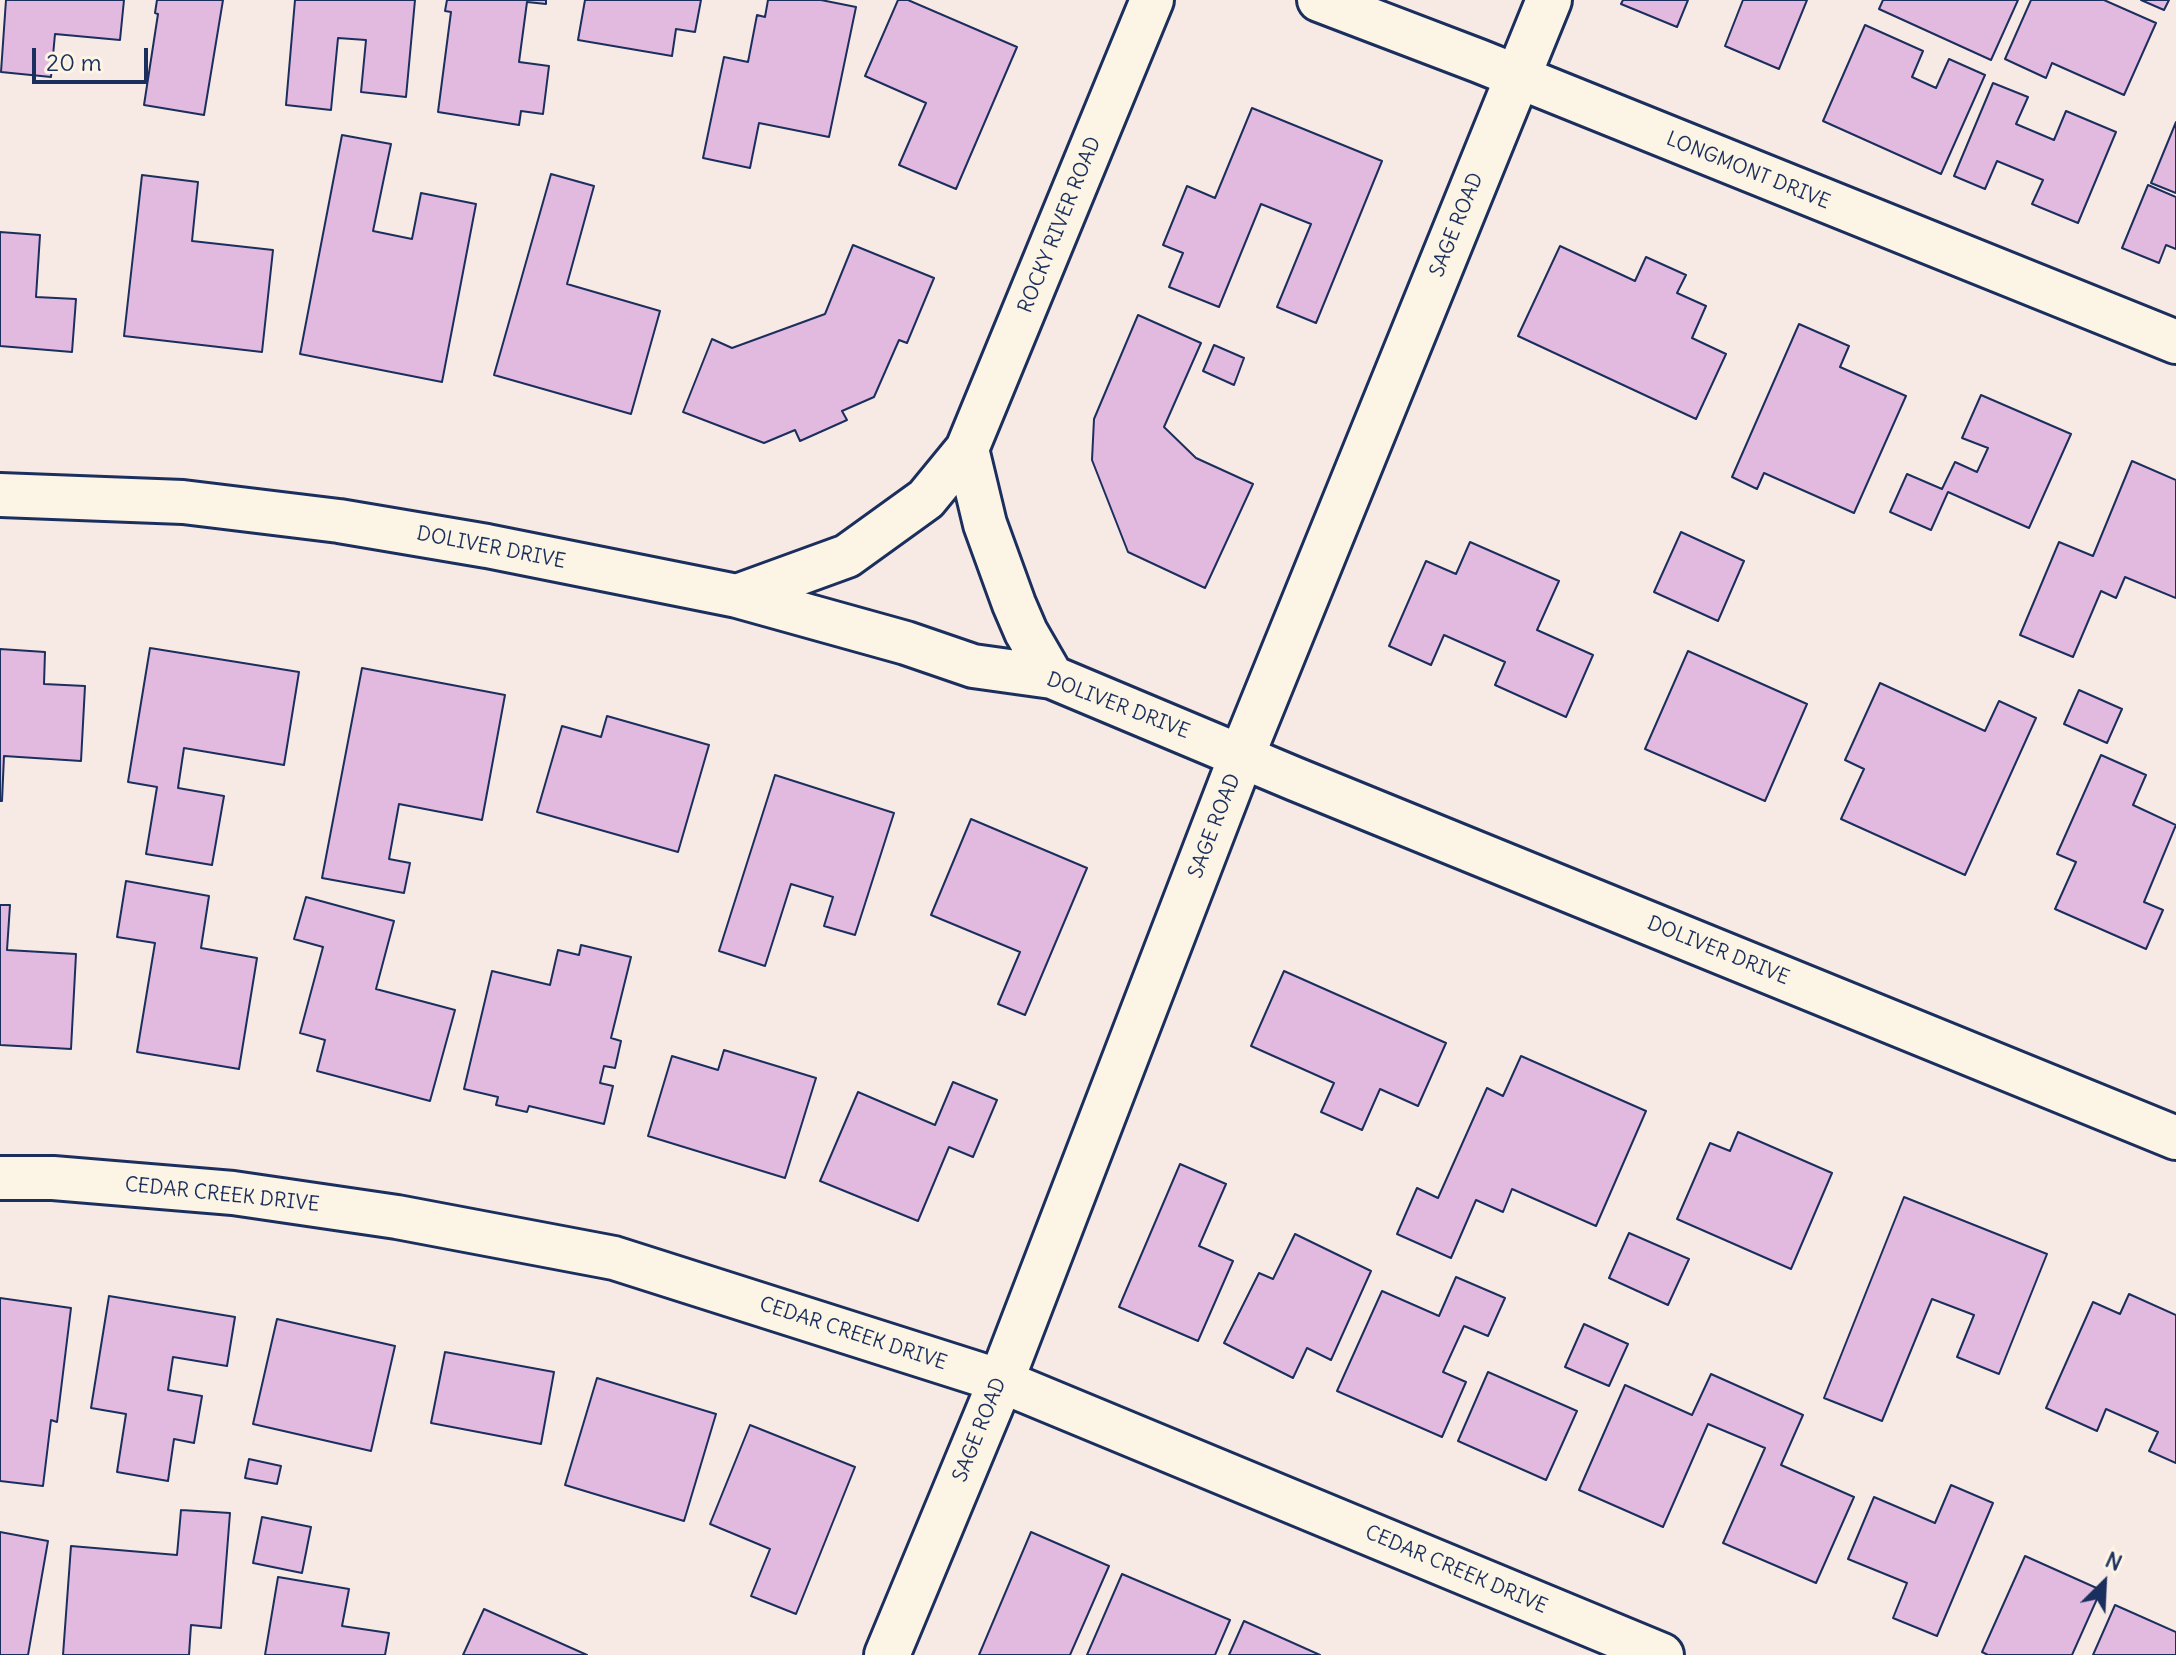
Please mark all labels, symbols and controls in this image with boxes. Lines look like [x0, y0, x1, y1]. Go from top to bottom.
scale bar [36, 32, 152, 82]
text: 20 m [46, 47, 102, 77]
street label: LONGMONT DRIVE [1663, 127, 1833, 215]
street label: ROCKY RIVER ROAD [1014, 133, 1106, 317]
street label: SAGE ROAD [1425, 169, 1489, 281]
street label: DOLIVER DRIVE [415, 522, 567, 574]
street label: DOLIVER DRIVE [1043, 668, 1193, 744]
street label: SAGE ROAD [1184, 770, 1246, 882]
street label: DOLIVER DRIVE [1644, 912, 1792, 990]
street label: CEDAR CREEK DRIVE [124, 1173, 320, 1217]
street label: CEDAR CREEK DRIVE [756, 1292, 950, 1376]
street label: SAGE ROAD [948, 1374, 1012, 1486]
street label: CEDAR CREEK DRIVE [1361, 1521, 1551, 1619]
north arrow [2064, 1543, 2144, 1623]
text: N [2101, 1545, 2126, 1577]

